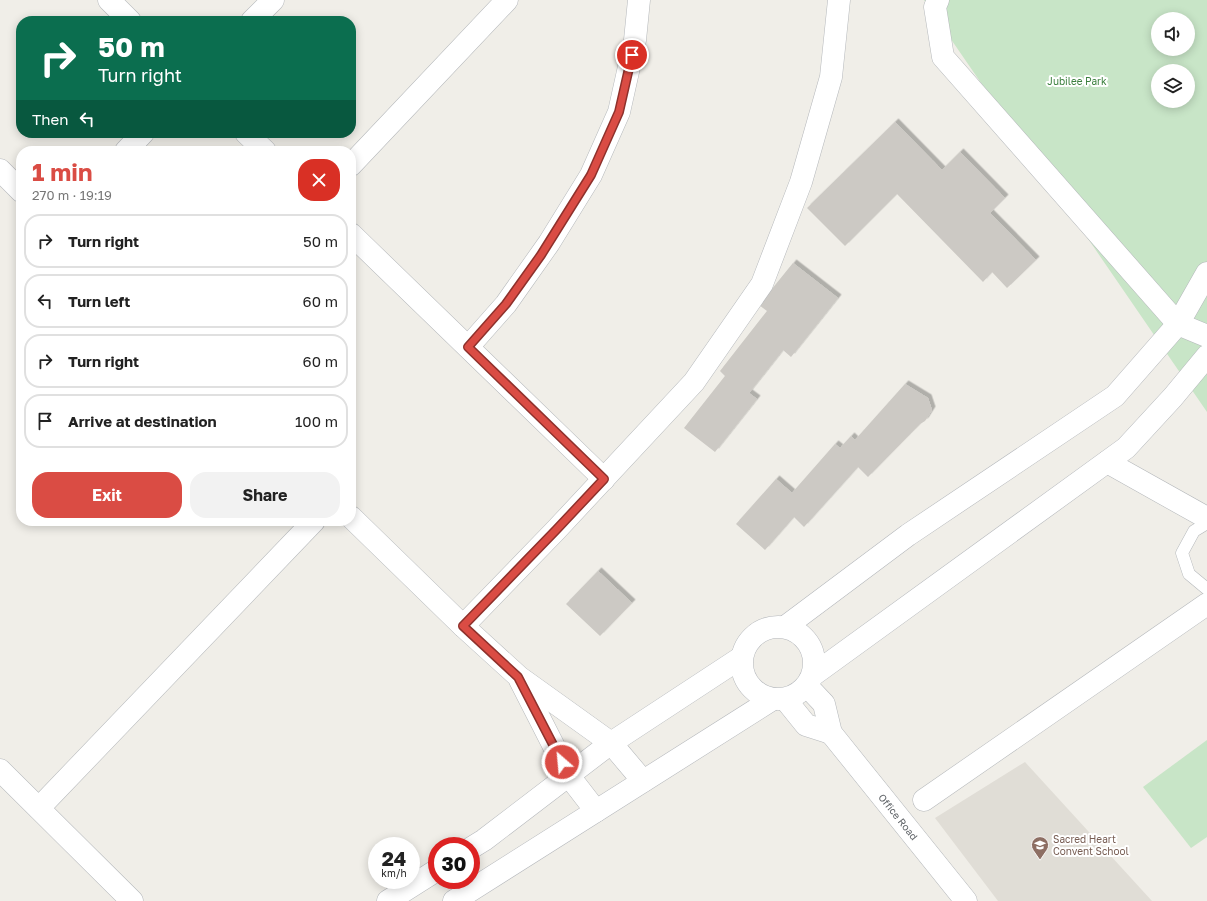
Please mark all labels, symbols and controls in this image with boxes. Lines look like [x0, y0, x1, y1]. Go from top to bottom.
map controls [1151, 12, 1195, 108]
button: sound [1151, 12, 1195, 56]
text: 50 m [98, 30, 165, 63]
icon: right [32, 32, 84, 84]
pin [615, 38, 649, 72]
icon: arrive [621, 44, 643, 66]
text: Turn right [98, 64, 182, 86]
button: layers [1151, 64, 1195, 108]
park label: Jubilee Park [1047, 75, 1107, 87]
icon: left [76, 108, 98, 130]
text: Then [32, 110, 68, 128]
text: 1 min [32, 157, 92, 186]
button: close [298, 159, 340, 201]
text: 270 m · 19:19 [32, 187, 112, 203]
icon: right [34, 230, 56, 252]
text: Turn right [68, 232, 139, 250]
text: 50 m [303, 232, 338, 250]
icon: left [34, 290, 56, 312]
text: Turn left [68, 292, 130, 310]
text: 60 m [303, 292, 338, 310]
icon: right [34, 350, 56, 372]
text: Turn right [68, 352, 139, 370]
text: 60 m [303, 352, 338, 370]
icon: arrive [34, 410, 56, 432]
text: Arrive at destination [68, 412, 217, 430]
text: 100 m [295, 412, 338, 430]
button: Exit [32, 472, 182, 518]
button: Share [190, 472, 340, 518]
position arrow [541, 741, 583, 783]
street label: Office Road [876, 791, 920, 842]
place label: Sacred Heart Convent School [1053, 833, 1129, 857]
school or university icon: Sacred Heart Convent School [1030, 835, 1050, 860]
speed limit sign: 30 [428, 837, 480, 889]
text: 24 [382, 846, 406, 870]
text: km/h [381, 867, 407, 879]

